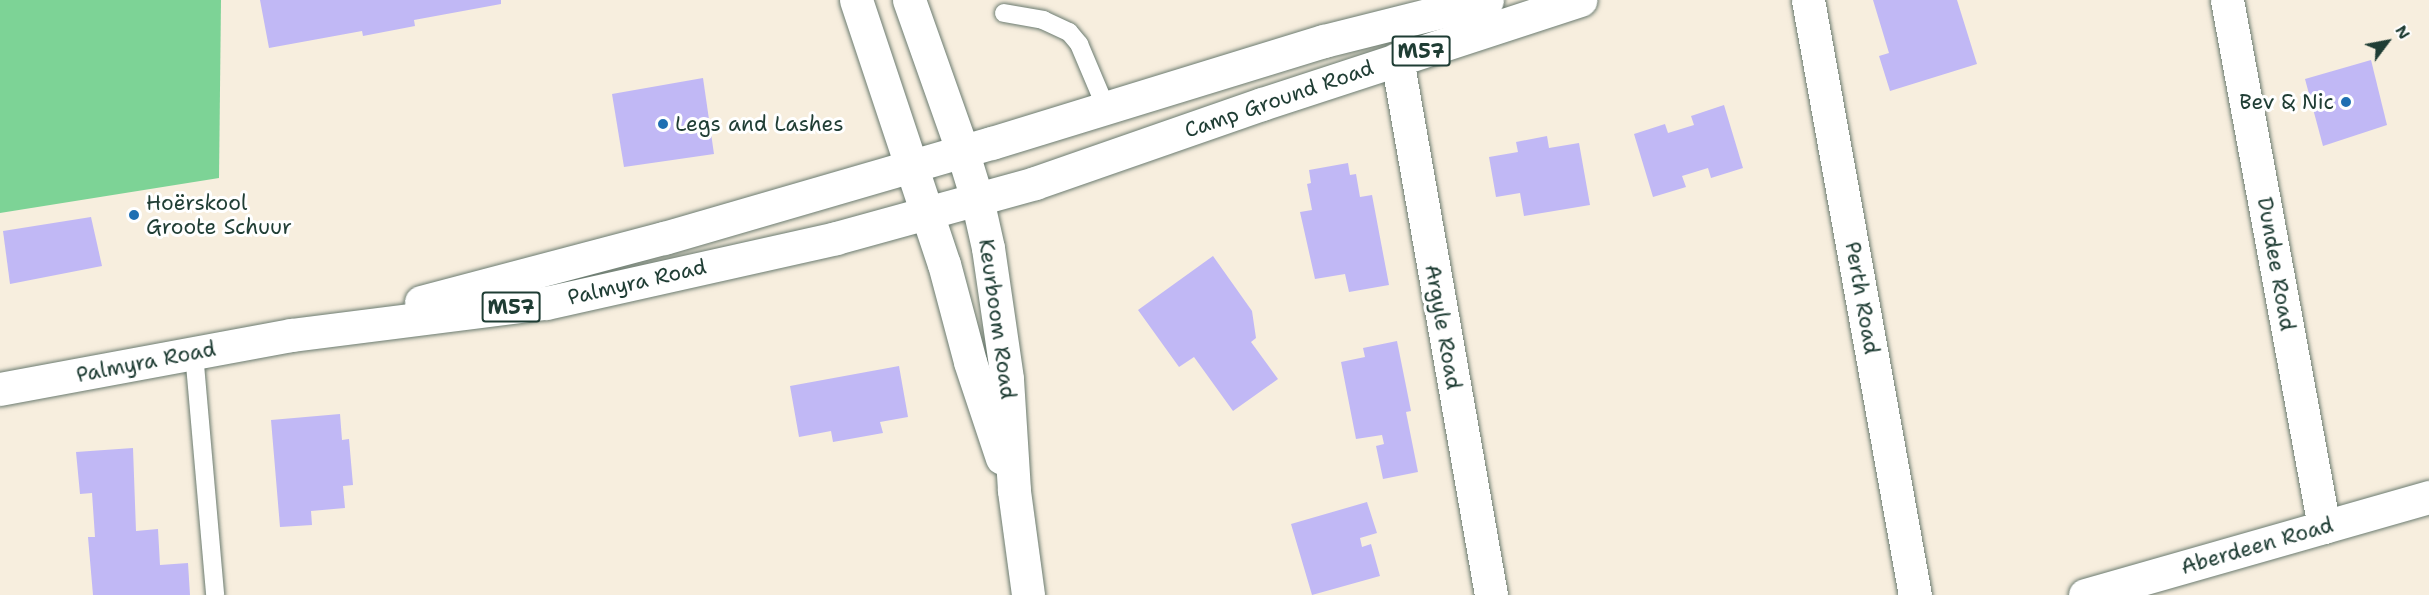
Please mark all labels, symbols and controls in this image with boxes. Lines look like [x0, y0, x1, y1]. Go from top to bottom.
north arrow [2357, 12, 2417, 72]
text: N [2390, 21, 2415, 43]
road number: M57 [1391, 34, 1451, 68]
street label: Camp Ground Road [1181, 55, 1377, 143]
place label: Bev & Nic [2239, 89, 2334, 115]
marker: Bev & Nic [2339, 95, 2353, 109]
place label: Legs and Lashes [675, 111, 844, 137]
marker: Legs and Lashes [656, 117, 670, 131]
place label: Hoërskool Groote Schuur [146, 190, 292, 240]
street label: Dundee Road [2252, 195, 2300, 333]
marker: Hoërskool Groote Schuur [127, 208, 141, 222]
street label: Keurboom Road [973, 237, 1021, 401]
street label: Perth Road [1840, 240, 1884, 356]
street label: Palmyra Road [565, 254, 709, 310]
street label: Argyle Road [1420, 262, 1466, 392]
road number: M57 [481, 290, 541, 324]
street label: Palmyra Road [74, 336, 218, 388]
street label: Aberdeen Road [2178, 512, 2336, 580]

